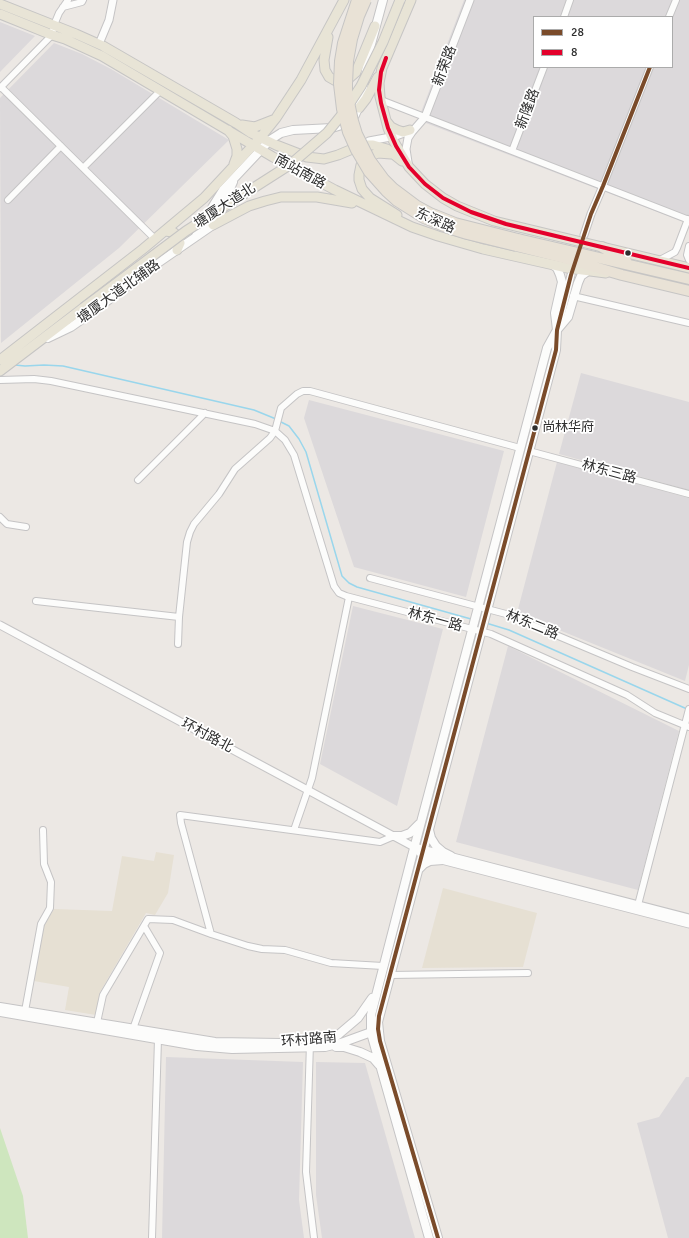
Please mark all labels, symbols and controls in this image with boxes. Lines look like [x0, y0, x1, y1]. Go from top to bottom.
legend [533, 16, 673, 68]
text: 28 [571, 25, 584, 40]
street label: 新荣路 [430, 43, 460, 89]
text: 8 [571, 45, 577, 60]
street label: 新隆路 [513, 86, 543, 132]
street label: 南站南路 [271, 151, 329, 193]
street label: 塘厦大道北 [191, 180, 259, 232]
street label: 东深路 [412, 205, 458, 237]
unlabelled marker [623, 248, 633, 258]
street label: 塘厦大道北辅路 [74, 256, 164, 328]
place label: 尚林华府 [542, 420, 594, 436]
marker: 尚林华府 [530, 423, 540, 433]
street label: 林东三路 [580, 457, 638, 487]
street label: 林东一路 [406, 605, 464, 635]
street label: 林东二路 [503, 607, 561, 643]
street label: 环村路北 [178, 715, 236, 757]
street label: 环村路南 [280, 1029, 338, 1051]

